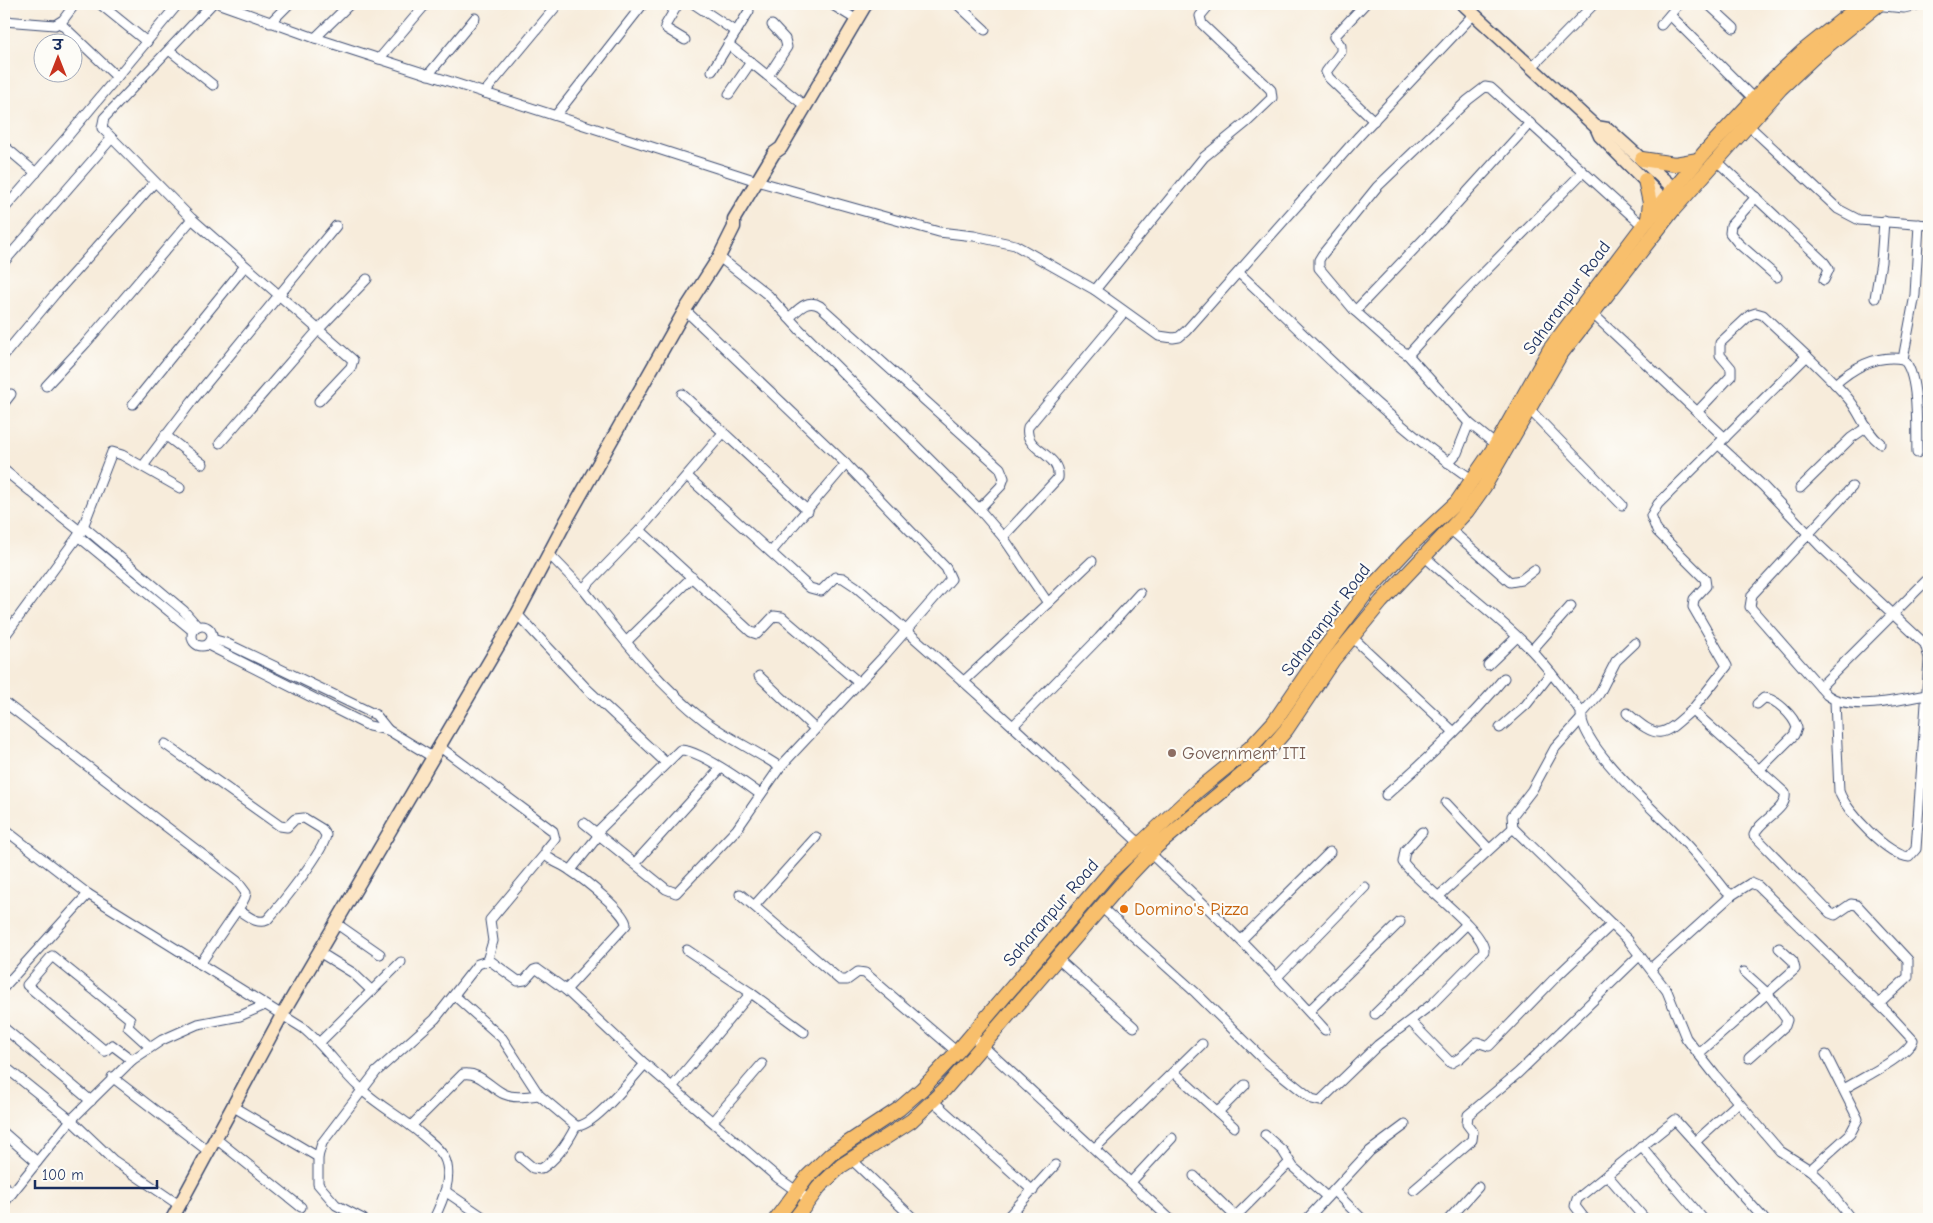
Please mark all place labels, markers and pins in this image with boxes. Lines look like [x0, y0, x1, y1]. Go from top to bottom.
place label: Government ITI [1182, 743, 1306, 764]
marker: Government ITI [1166, 747, 1178, 759]
place label: Domino's Pizza [1134, 899, 1249, 920]
marker: Domino's Pizza [1118, 903, 1130, 915]

